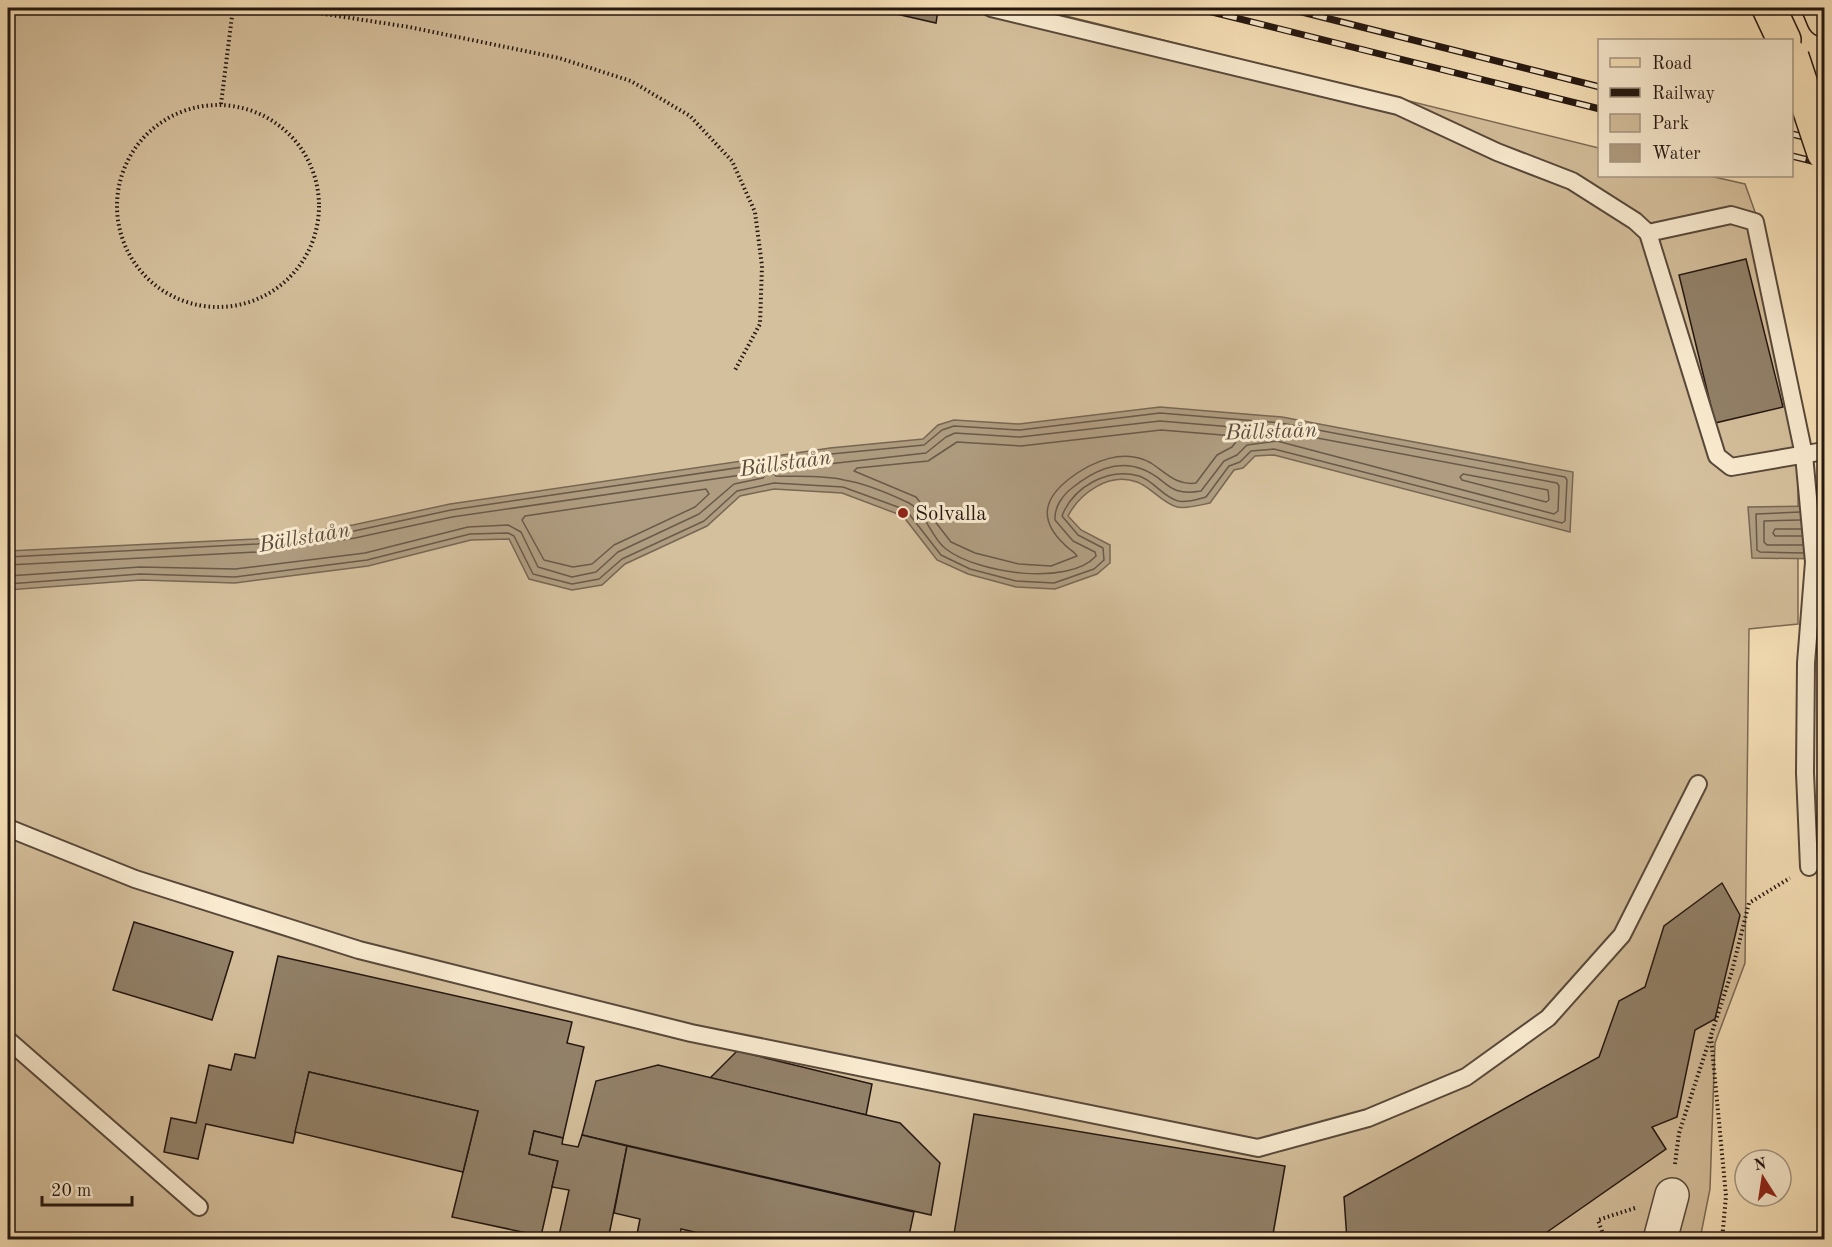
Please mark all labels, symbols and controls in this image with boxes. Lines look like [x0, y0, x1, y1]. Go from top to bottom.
legend [1598, 39, 1793, 177]
text: Road [1652, 55, 1692, 73]
text: Railway [1652, 85, 1715, 103]
text: Park [1652, 115, 1689, 133]
text: Water [1652, 145, 1701, 163]
water label: Bällstaån [1224, 419, 1318, 445]
water label: Bällstaån [737, 447, 833, 481]
place label: Solvalla [915, 504, 987, 525]
marker: Solvalla [896, 506, 910, 520]
water label: Bällstaån [256, 519, 352, 557]
north arrow [1733, 1148, 1793, 1208]
text: N [1753, 1156, 1769, 1174]
scale bar [42, 1169, 132, 1207]
text: 20 m [51, 1182, 91, 1200]

